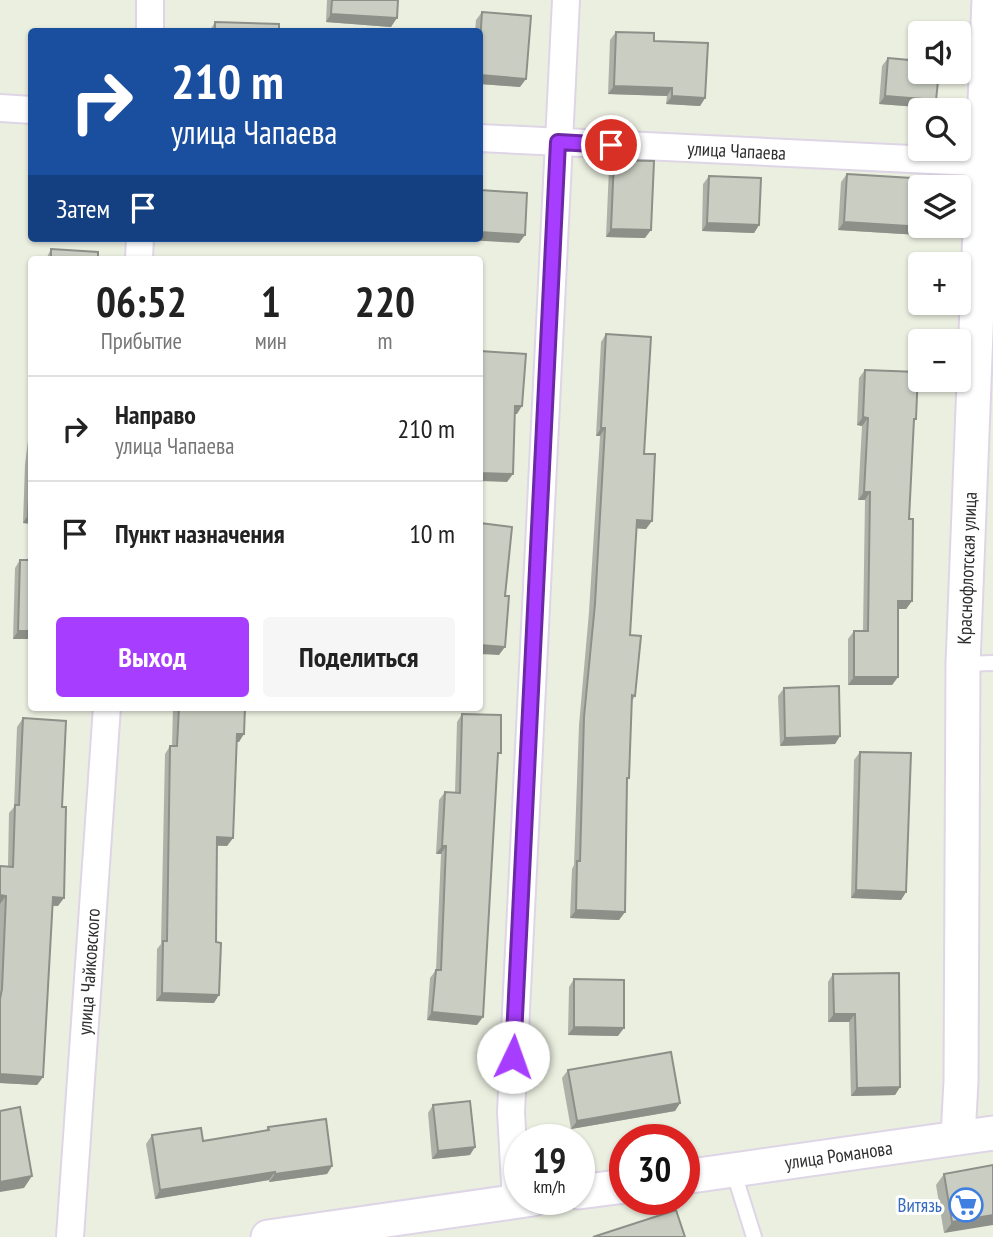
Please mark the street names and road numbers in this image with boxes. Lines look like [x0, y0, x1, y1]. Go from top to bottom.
street label: улица Чапаева [687, 136, 787, 165]
street label: Краснофлотская улица [952, 491, 982, 645]
street label: улица Чайковского [72, 907, 105, 1036]
street label: улица Романова [783, 1135, 894, 1175]

